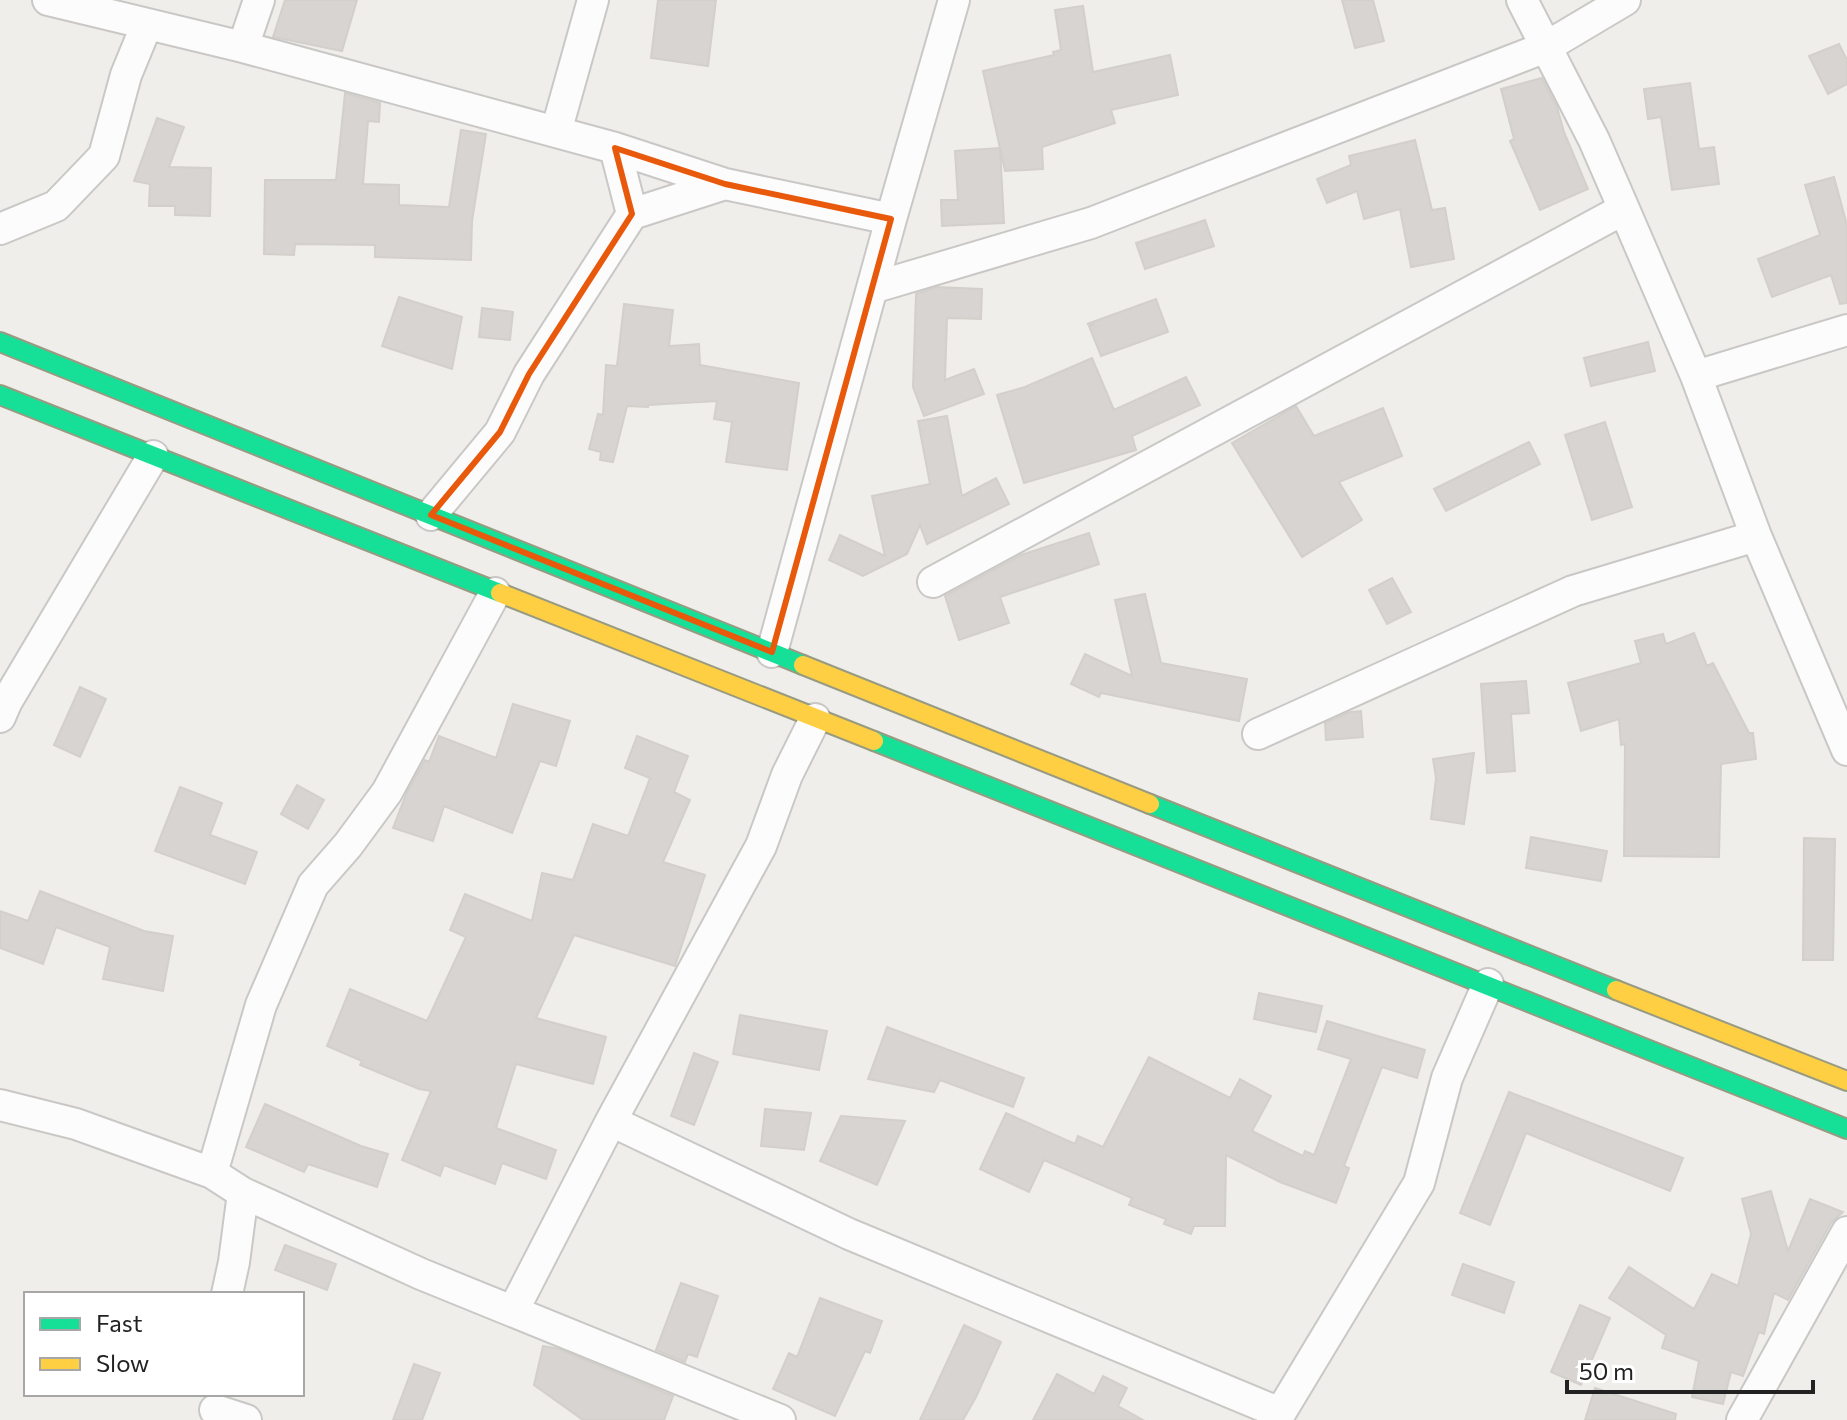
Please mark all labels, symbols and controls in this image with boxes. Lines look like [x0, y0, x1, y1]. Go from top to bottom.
legend [24, 1292, 304, 1396]
text: Fast [96, 1308, 143, 1337]
scale bar [1567, 1344, 1813, 1394]
text: Slow [96, 1348, 149, 1377]
text: 50 m [1579, 1356, 1634, 1385]

